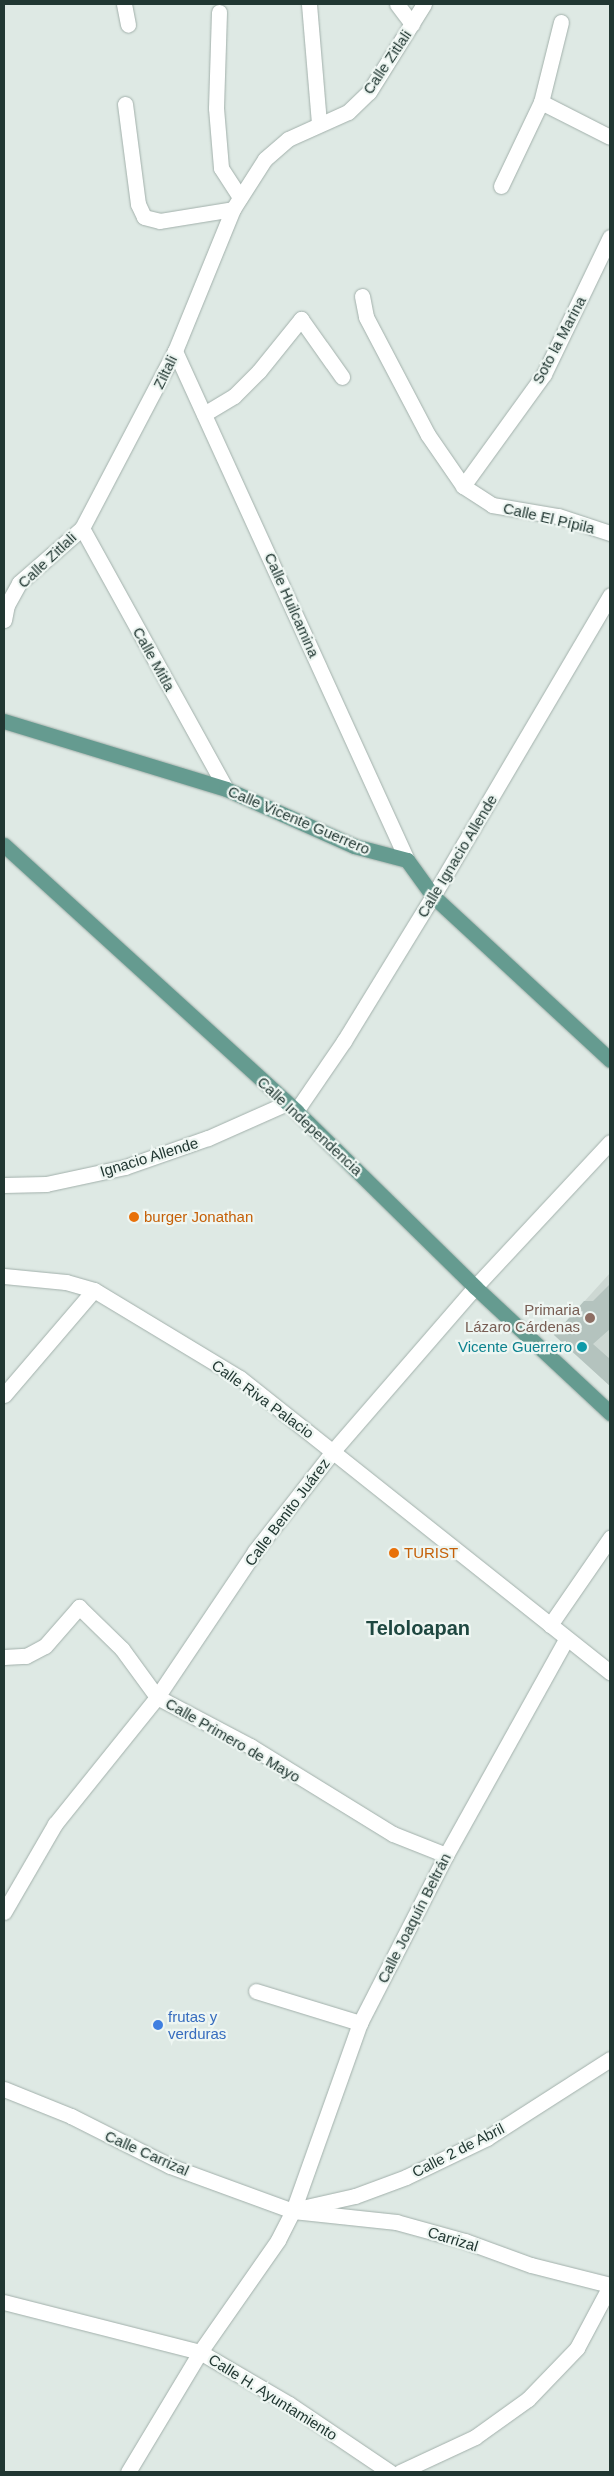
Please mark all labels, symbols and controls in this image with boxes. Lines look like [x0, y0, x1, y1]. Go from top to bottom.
street label: Calle Zitlali [359, 27, 415, 97]
street label: Soto la Marina [528, 293, 590, 387]
street label: Ziltali [149, 352, 181, 392]
street label: Calle El Pípila [501, 499, 597, 537]
street label: Calle Zitlali [14, 528, 80, 592]
street label: Calle Huilcamina [261, 550, 323, 660]
street label: Calle Mitla [129, 624, 179, 694]
street label: Calle Vicente Guerrero [225, 782, 373, 858]
street label: Calle Ignacio Allende [413, 791, 501, 921]
street label: Calle Independencia [254, 1073, 366, 1179]
street label: Ignacio Allende [97, 1133, 201, 1181]
place label: burger Jonathan [144, 1208, 253, 1226]
marker: burger Jonathan [128, 1211, 140, 1223]
place label: Primaria Lázaro Cárdenas [465, 1300, 580, 1335]
marker: Primaria Lázaro Cárdenas [584, 1312, 596, 1324]
place label: Vicente Guerrero [458, 1338, 572, 1356]
marker: Vicente Guerrero [576, 1341, 588, 1353]
street label: Calle Riva Palacio [208, 1356, 318, 1442]
street label: Calle Benito Juárez [241, 1455, 333, 1569]
place label: TURIST [404, 1544, 458, 1562]
marker: TURIST [388, 1547, 400, 1559]
district label: Teloloapan [366, 1616, 470, 1640]
street label: Calle Primero de Mayo [162, 1694, 304, 1786]
street label: Calle Joaquín Beltrán [373, 1850, 455, 1986]
place label: frutas y verduras [168, 2007, 226, 2042]
marker: frutas y verduras [152, 2019, 164, 2031]
street label: Calle 2 de Abril [409, 2119, 507, 2181]
street label: Calle Carrizal [102, 2126, 192, 2180]
street label: Carrizal [426, 2223, 480, 2255]
street label: Calle H. Ayuntamiento [205, 2350, 341, 2444]

